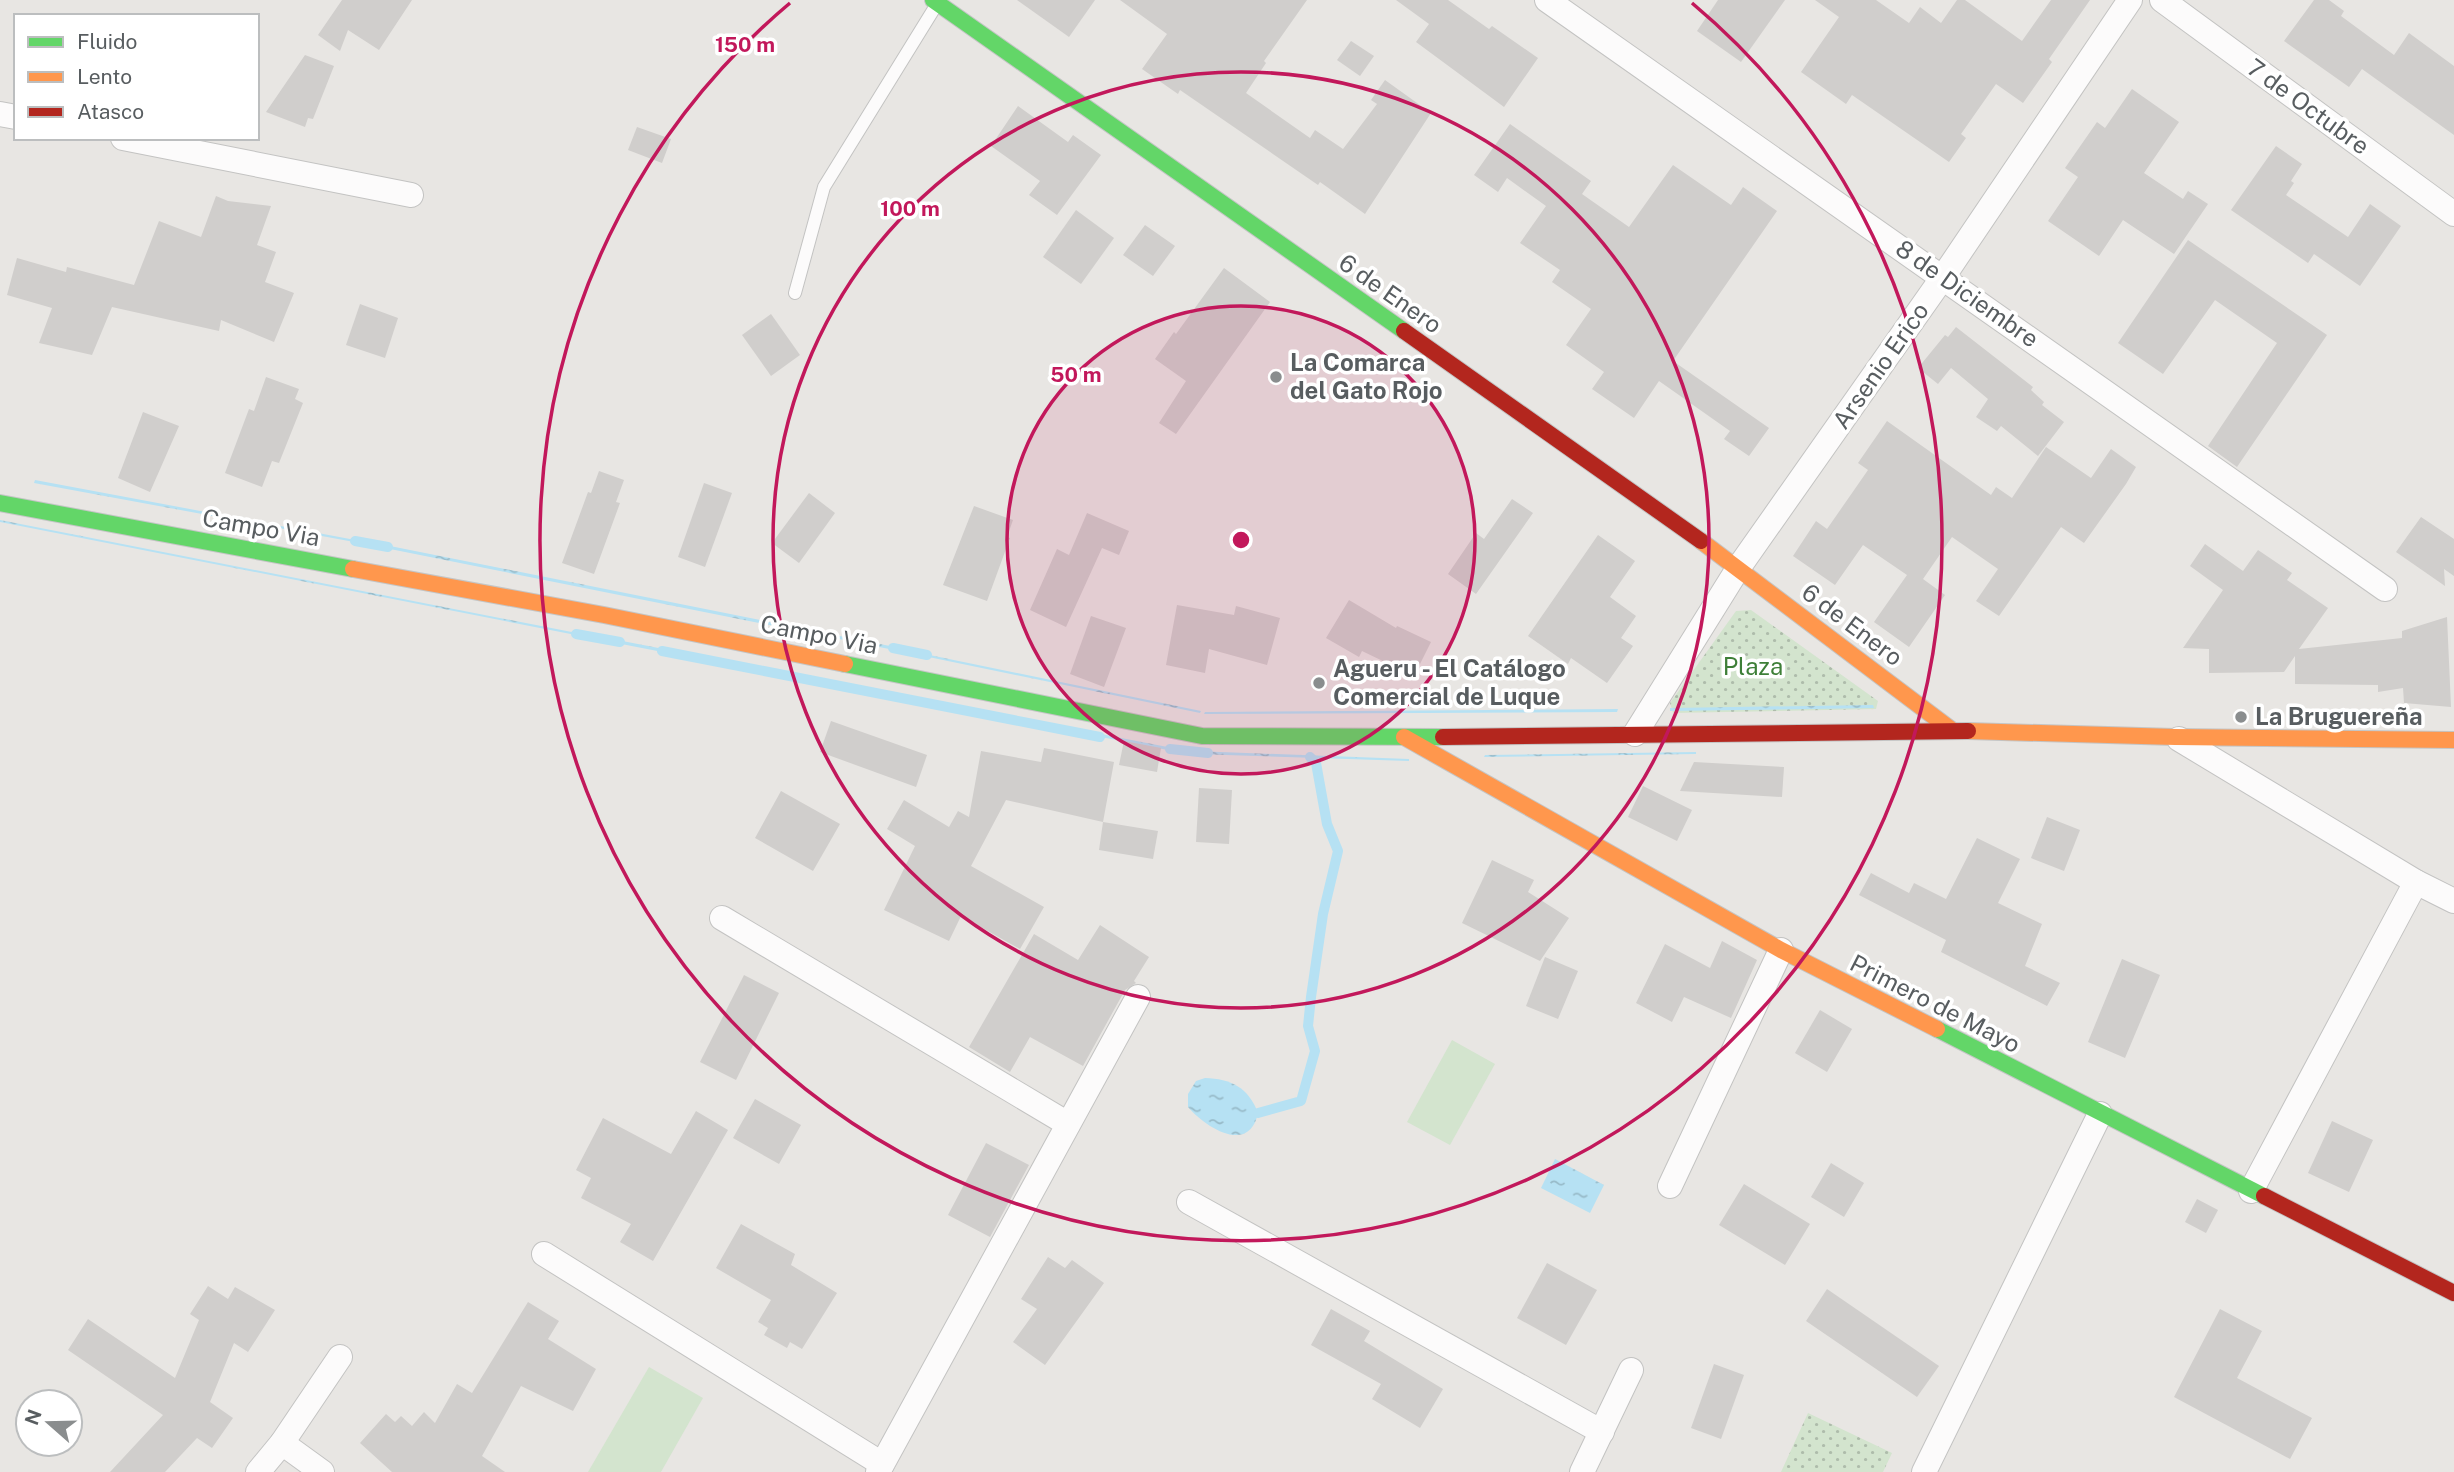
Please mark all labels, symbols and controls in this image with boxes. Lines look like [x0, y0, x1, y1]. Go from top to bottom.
legend [14, 14, 259, 140]
text: Fluido [77, 29, 137, 54]
text: 150 m [715, 32, 775, 57]
street label: 7 de Octubre [2242, 53, 2375, 160]
text: Lento [77, 64, 132, 89]
text: Atasco [77, 99, 144, 124]
text: 100 m [880, 196, 940, 221]
street label: 8 de Diciembre [1891, 234, 2044, 353]
street label: 6 de Enero [1334, 248, 1447, 339]
street label: Arsenio Erico [1826, 297, 1934, 434]
place label: La Comarca del Gato Rojo [1290, 348, 1443, 404]
text: 50 m [1050, 362, 1102, 387]
marker: La Comarca del Gato Rojo [1268, 369, 1284, 385]
street label: Campo Via [200, 503, 322, 551]
centre of rings [1229, 528, 1253, 552]
street label: 6 de Enero [1797, 577, 1908, 671]
street label: Campo Via [758, 609, 880, 659]
park label: Plaza [1723, 652, 1783, 680]
place label: Agueru - El Catálogo Comercial de Luque [1333, 654, 1566, 710]
marker: Agueru - El Catálogo Comercial de Luque [1311, 675, 1327, 691]
place label: La Bruguereña [2255, 702, 2423, 730]
marker: La Bruguereña [2233, 709, 2249, 725]
street label: Primero de Mayo [1846, 948, 2025, 1058]
north arrow [14, 1388, 84, 1458]
text: N [20, 1406, 46, 1428]

